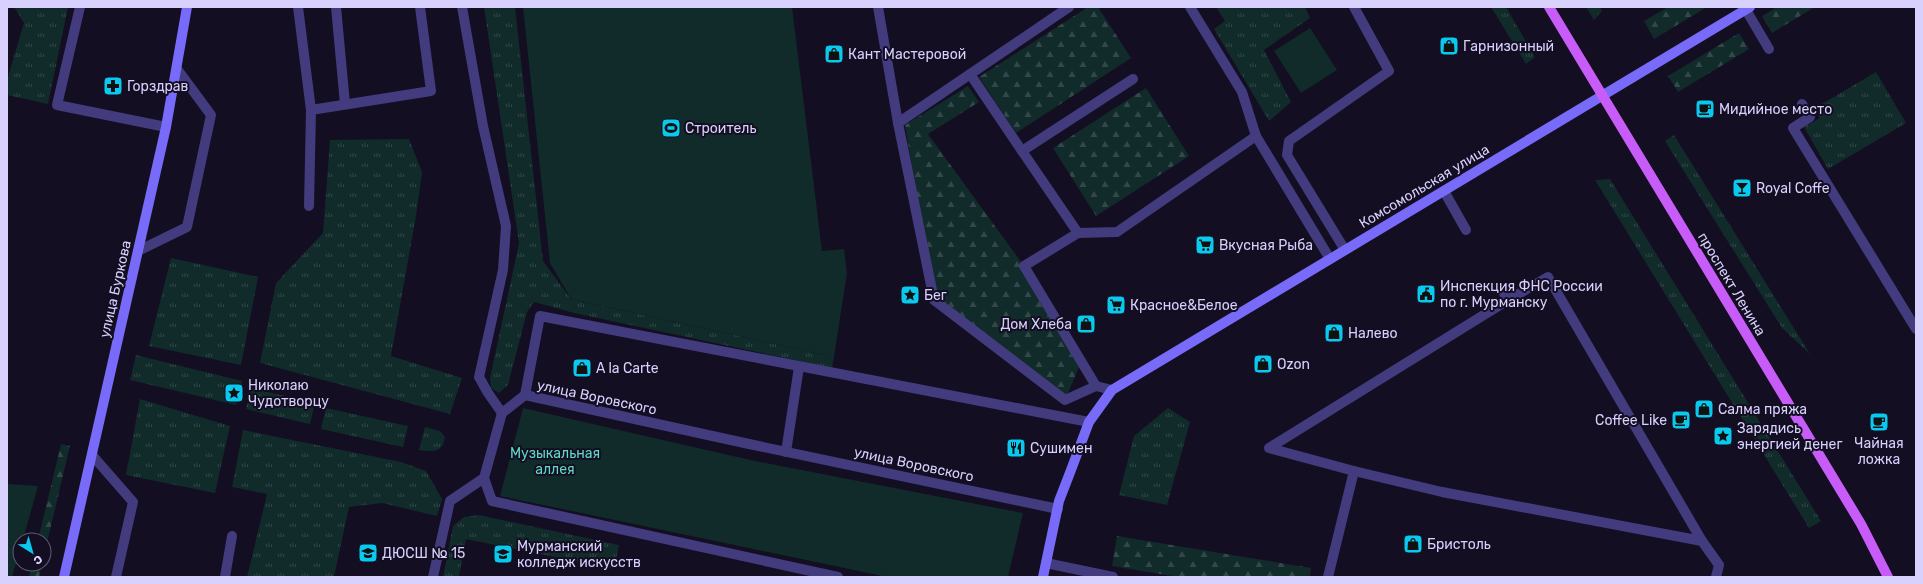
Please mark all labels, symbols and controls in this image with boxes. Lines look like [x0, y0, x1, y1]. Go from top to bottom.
shop icon: Гарнизонный [1438, 35, 1460, 57]
place label: Гарнизонный [1463, 38, 1554, 55]
shop icon: Кант Мастеровой [823, 43, 845, 65]
place label: Кант Мастеровой [848, 46, 966, 63]
pharmacy icon: Горздрав [102, 75, 124, 97]
place label: Горздрав [127, 78, 189, 95]
cafe icon: Мидийное место [1694, 98, 1716, 120]
place label: Мидийное место [1719, 101, 1832, 118]
sports icon: Строитель [660, 117, 682, 139]
place label: Строитель [685, 120, 756, 137]
street label: Комсомольская улица [1356, 141, 1492, 232]
bar icon: Royal Coffe [1731, 177, 1753, 199]
place label: Royal Coffe [1756, 180, 1830, 197]
street label: проспект Ленина [1694, 229, 1769, 339]
supermarket icon: Вкусная Рыба [1194, 234, 1216, 256]
place label: Вкусная Рыба [1219, 237, 1313, 254]
street label: улица Буркова [96, 239, 135, 339]
place label: Инспекция ФНС России по г. Мурманску [1440, 278, 1603, 311]
public building icon: Инспекция ФНС России по г. Мурманску [1415, 283, 1437, 305]
place icon: Бег [899, 284, 921, 306]
place label: Бег [924, 287, 947, 304]
supermarket icon: Красное&Белое [1105, 294, 1127, 316]
place label: Красное&Белое [1130, 297, 1238, 314]
shop icon: Дом Хлеба [1075, 313, 1097, 335]
place label: Дом Хлеба [1000, 316, 1072, 333]
shop icon: Налево [1323, 322, 1345, 344]
place label: Налево [1348, 325, 1398, 342]
shop icon: Ozon [1252, 353, 1274, 375]
place label: Ozon [1277, 356, 1310, 373]
shop icon: A la Carte [571, 357, 593, 379]
place label: A la Carte [596, 360, 659, 377]
street label: улица Воровского [535, 376, 658, 419]
place label: Николаю Чудотворцу [248, 377, 329, 410]
place icon: Николаю Чудотворцу [223, 382, 245, 404]
shop icon: Салма пряжа [1693, 398, 1715, 420]
place label: Салма пряжа [1718, 401, 1807, 418]
cafe icon: Coffee Like [1670, 409, 1692, 431]
cafe icon: Чайная ложка [1868, 411, 1890, 433]
place label: Coffee Like [1595, 412, 1667, 429]
place label: Зарядись энергией денег [1737, 420, 1842, 453]
place icon: Зарядись энергией денег [1712, 425, 1734, 447]
place label: Чайная ложка [1854, 435, 1904, 468]
restaurant icon: Сушимен [1005, 437, 1027, 459]
place label: Сушимен [1030, 440, 1092, 457]
street label: улица Воровского [852, 443, 975, 486]
park label: Музыкальная аллея [510, 445, 600, 478]
north arrow [12, 532, 52, 572]
shop icon: Бристоль [1402, 533, 1424, 555]
place label: Бристоль [1427, 536, 1491, 553]
place label: Мурманский колледж искусств [517, 538, 641, 571]
school or university icon: ДЮСШ № 15 [357, 542, 379, 564]
school or university icon: Мурманский колледж искусств [492, 543, 514, 565]
place label: ДЮСШ № 15 [382, 545, 465, 562]
text: С [31, 552, 45, 567]

